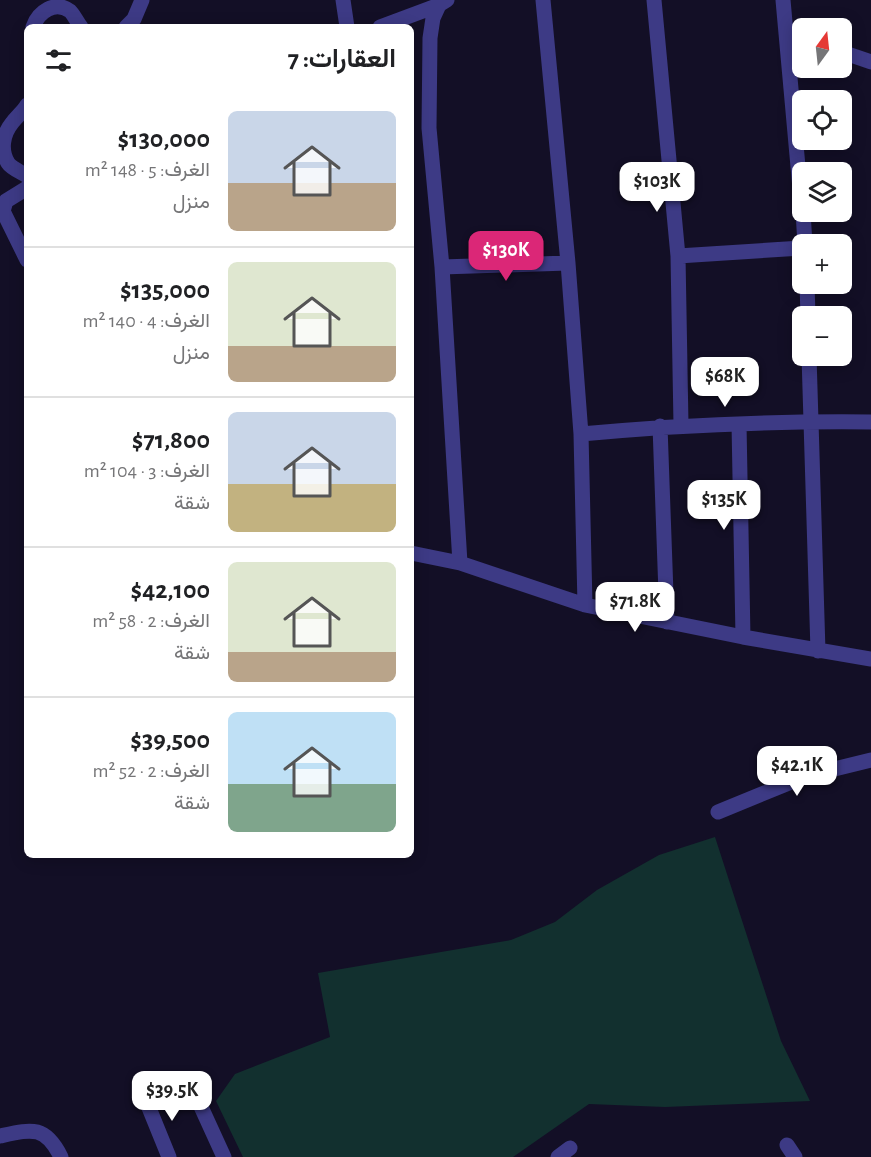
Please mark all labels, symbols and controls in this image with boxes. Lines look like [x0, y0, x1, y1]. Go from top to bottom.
north arrow [792, 18, 852, 78]
map controls [792, 18, 852, 366]
icon: filters [42, 44, 75, 77]
text: العقارات: 7 [288, 46, 396, 72]
button: locate [792, 90, 852, 150]
text: $130,000 [118, 126, 210, 152]
icon: home [276, 135, 348, 207]
text: الغرف: 5 · 148 m² [85, 160, 210, 180]
pin: $103K [615, 162, 699, 213]
button: layers [792, 162, 852, 222]
text: $103K [634, 171, 680, 191]
text: منزل [173, 192, 210, 212]
pin: $130K [464, 231, 548, 282]
button: + [792, 234, 852, 294]
text: $130K [483, 240, 529, 260]
text: $135,000 [120, 277, 210, 303]
icon: home [276, 286, 348, 358]
button: − [792, 306, 852, 366]
text: الغرف: 4 · 140 m² [82, 311, 210, 331]
text: منزل [173, 343, 210, 363]
pin: $68K [689, 357, 761, 408]
text: $68K [705, 366, 745, 386]
text: $71,800 [132, 427, 210, 453]
icon: home [276, 436, 348, 508]
text: الغرف: 3 · 104 m² [84, 461, 210, 481]
pin: $135K [682, 480, 766, 531]
text: $135K [701, 489, 747, 509]
text: شقة [174, 493, 210, 513]
text: $42,100 [131, 577, 210, 603]
pin: $71.8K [586, 582, 684, 633]
icon: home [276, 586, 348, 658]
text: $71.8K [610, 591, 660, 611]
text: الغرف: 2 · 58 m² [92, 611, 210, 631]
text: شقة [174, 643, 210, 663]
text: $39,500 [130, 727, 210, 753]
icon: home [276, 736, 348, 808]
pin: $42.1K [748, 746, 846, 797]
text: $42.1K [771, 755, 823, 775]
text: الغرف: 2 · 52 m² [93, 761, 210, 781]
text: شقة [174, 793, 210, 813]
pin: $39.5K [123, 1071, 221, 1122]
text: $39.5K [146, 1080, 198, 1100]

